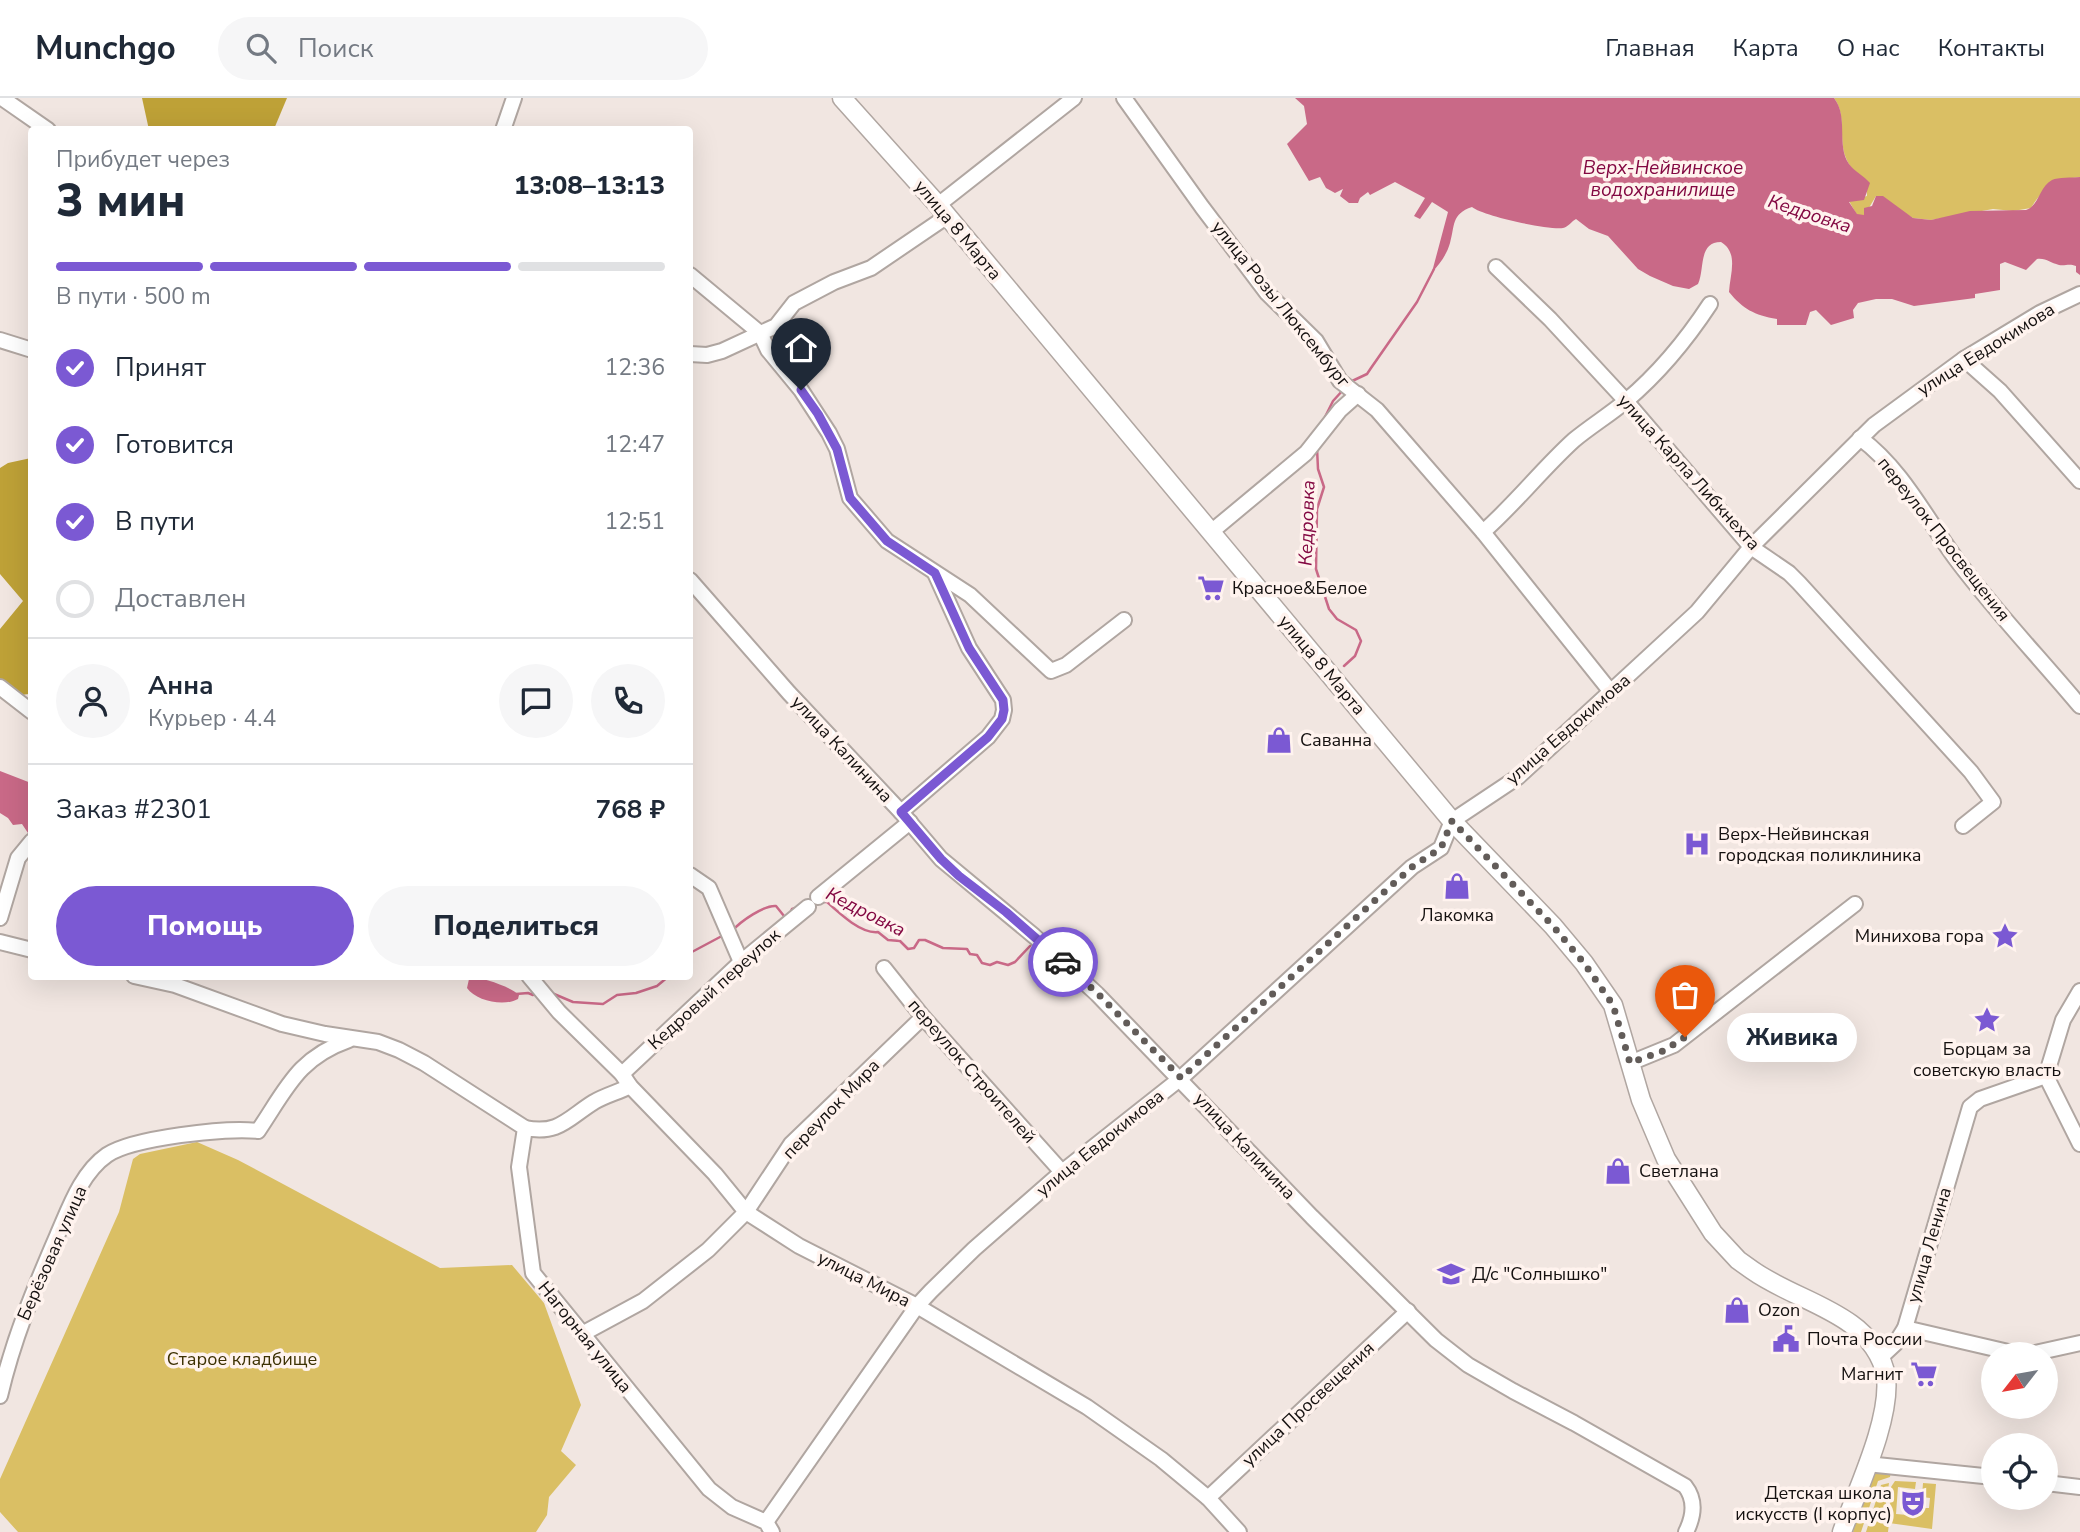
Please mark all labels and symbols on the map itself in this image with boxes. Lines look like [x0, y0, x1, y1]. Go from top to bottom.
water label: Верх-Нейвинское водохранилище [1583, 155, 1743, 203]
street label: улица 8 Марта [909, 175, 1007, 285]
water label: Кедровка [1765, 188, 1855, 240]
street label: улица Розы Люксембург [1206, 216, 1356, 392]
street label: улица Евдокимова [1913, 297, 2059, 401]
pin [771, 318, 831, 390]
street label: улица Карла Либкнехта [1612, 389, 1766, 555]
street label: переулок Просвещения [1872, 452, 2016, 626]
water label: Кедровка [1293, 479, 1321, 567]
supermarket icon: Красное&Белое [1196, 573, 1226, 603]
place label: Красное&Белое [1232, 576, 1367, 600]
street label: улица 8 Марта [1273, 610, 1371, 720]
street label: улица Евдокимова [1501, 668, 1635, 790]
street label: улица Калинина [786, 690, 898, 808]
shop icon: Саванна [1264, 725, 1294, 755]
place label: Саванна [1300, 728, 1372, 752]
place label: Верх-Нейвинская городская поликлиника [1718, 822, 1921, 867]
hospital icon: Верх-Нейвинская городская поликлиника [1682, 829, 1712, 859]
shop icon: Лакомка [1442, 871, 1472, 901]
water label: Кедровка [821, 881, 910, 943]
place label: Лакомка [1420, 903, 1494, 927]
place icon: Минихова гора [1990, 921, 2020, 951]
street label: Кедровый переулок [643, 923, 786, 1055]
place label: Минихова гора [1855, 924, 1984, 948]
courier [1028, 927, 1098, 997]
pin [1655, 965, 1715, 1037]
street label: переулок Строителей [903, 994, 1041, 1148]
place icon: Борцам за советскую власть [1972, 1005, 2002, 1035]
callout: Живика [1727, 1012, 1856, 1062]
place label: Борцам за советскую власть [1913, 1037, 2061, 1082]
street label: переулок Мира [777, 1054, 885, 1164]
street label: улица Евдокимова [1031, 1084, 1169, 1202]
street label: улица Калинина [1189, 1087, 1301, 1205]
shop icon: Светлана [1603, 1156, 1633, 1186]
place label: Светлана [1639, 1159, 1719, 1183]
street label: Берёзовая улица [11, 1182, 93, 1324]
street label: улица Ленина [1901, 1184, 1957, 1306]
street label: улица Мира [814, 1245, 914, 1313]
school or university icon: Д/с "Солнышко" [1436, 1259, 1466, 1289]
place label: Д/с "Солнышко" [1472, 1262, 1607, 1286]
street label: Нагорная улица [533, 1276, 637, 1398]
shop icon: Ozon [1722, 1295, 1752, 1325]
place label: Ozon [1758, 1298, 1800, 1322]
public building icon: Почта России [1771, 1324, 1801, 1354]
place label: Почта России [1807, 1327, 1922, 1351]
street label: улица Просвещения [1237, 1336, 1379, 1472]
north arrow [1981, 1342, 2058, 1419]
park label: Старое кладбище [167, 1347, 317, 1371]
supermarket icon: Магнит [1909, 1359, 1939, 1389]
place label: Магнит [1841, 1362, 1903, 1386]
place label: Детская школа искусств (I корпус) [1735, 1481, 1892, 1526]
theatre icon: Детская школа искусств (I корпус) [1898, 1488, 1928, 1518]

